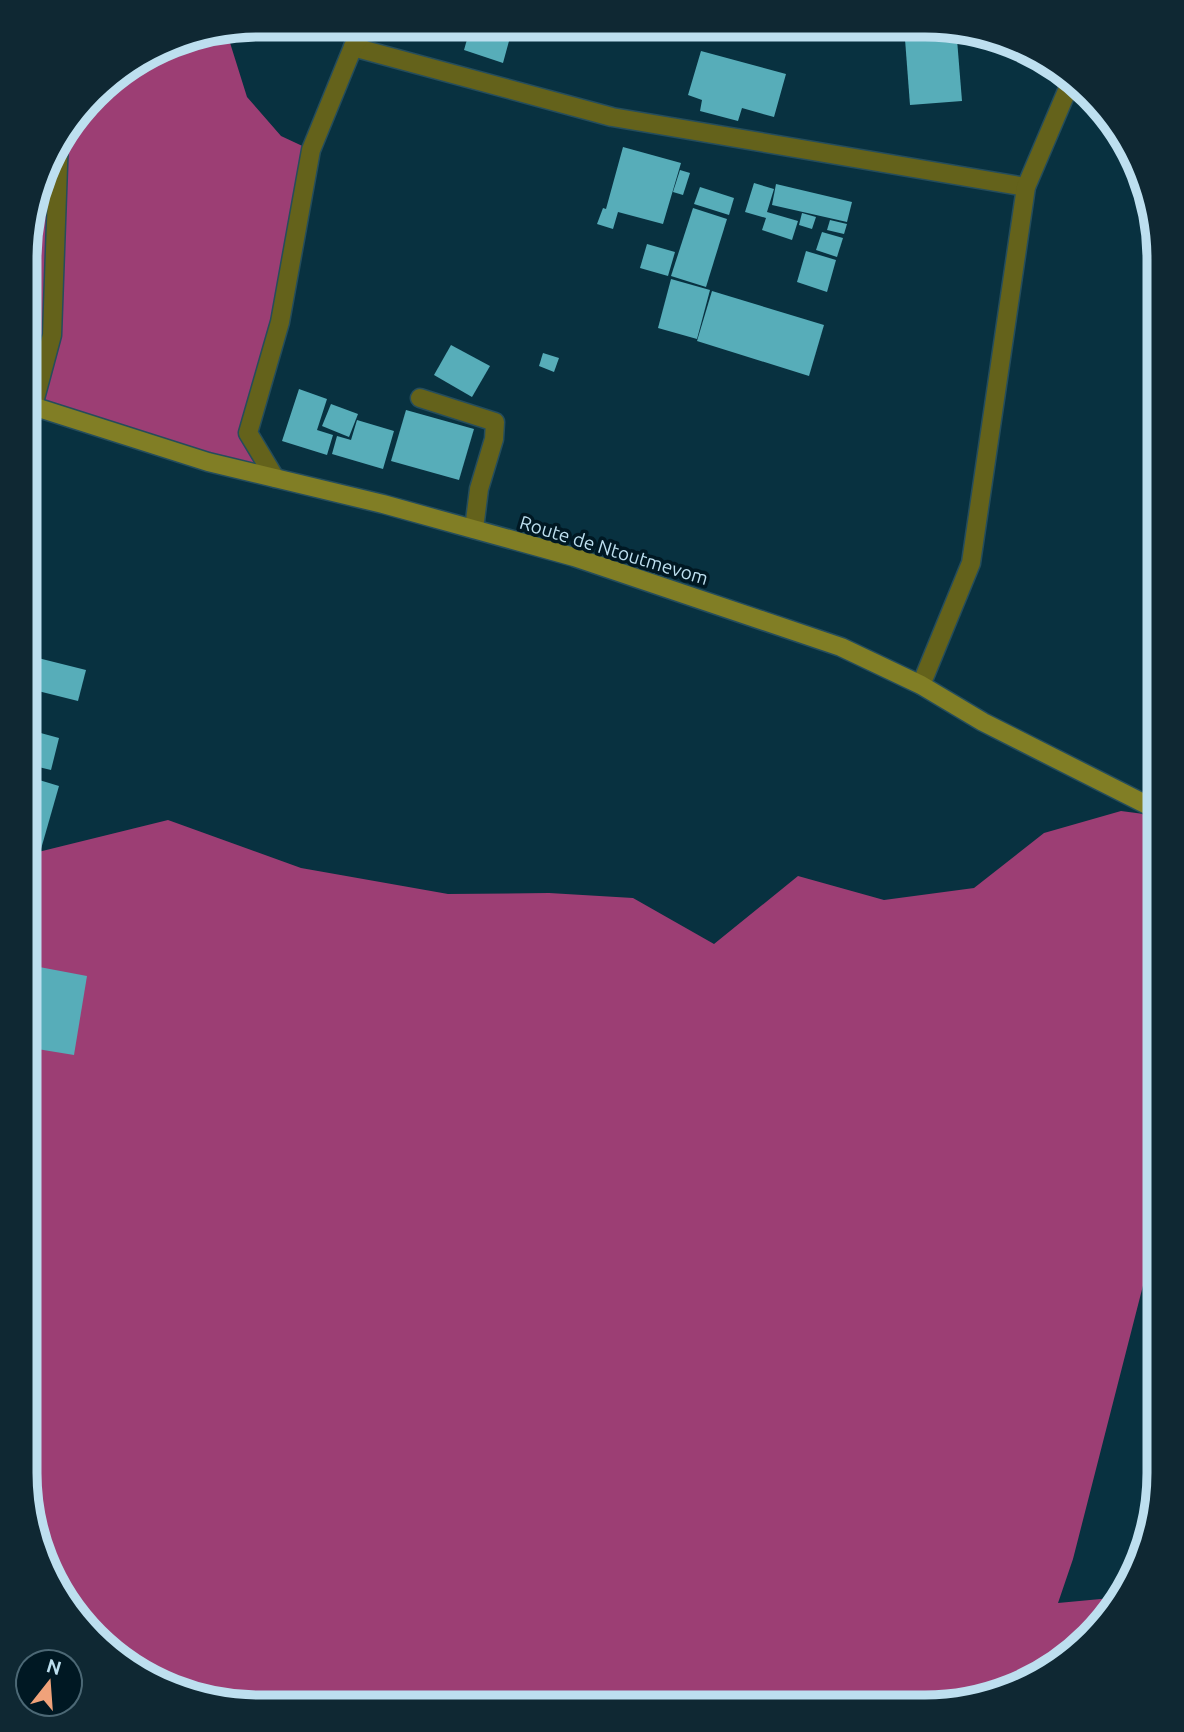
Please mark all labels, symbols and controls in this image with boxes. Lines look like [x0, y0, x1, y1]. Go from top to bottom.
street label: Route de Ntoutmevom [517, 511, 711, 589]
north arrow [14, 1648, 84, 1718]
text: N [44, 1654, 64, 1679]

